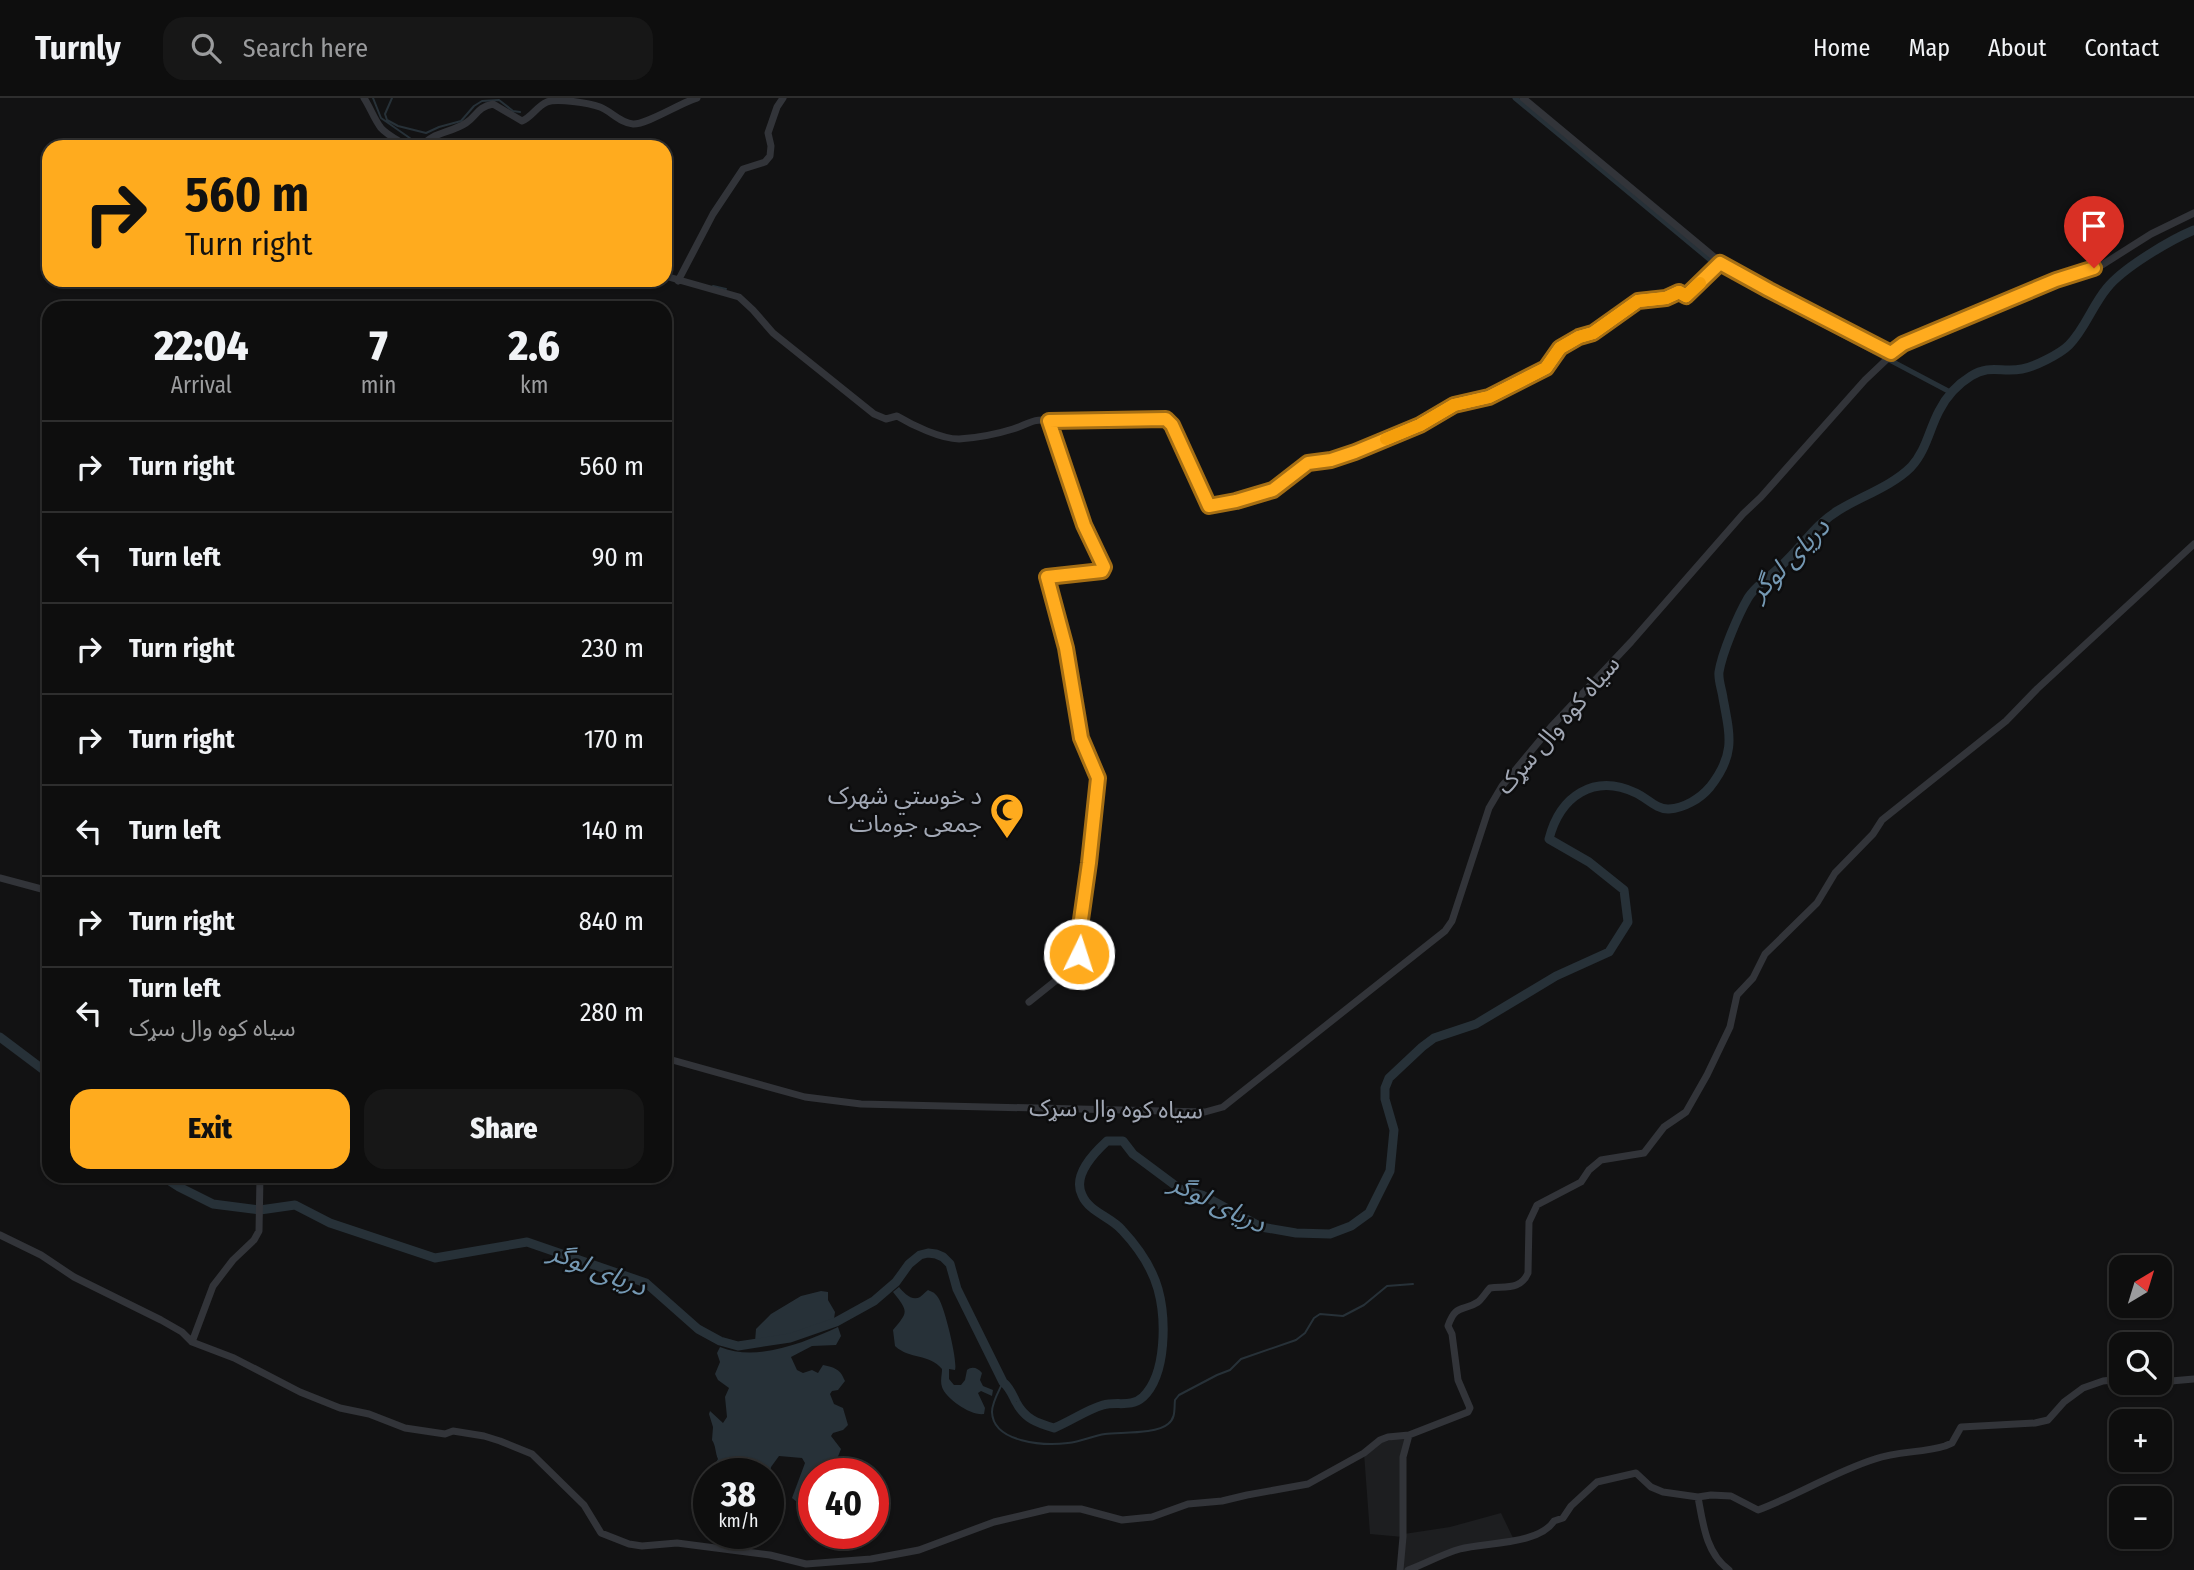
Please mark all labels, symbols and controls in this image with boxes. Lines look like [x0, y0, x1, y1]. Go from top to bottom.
search box [163, 17, 653, 80]
text: Turnly [35, 28, 121, 68]
icon: search [187, 29, 225, 67]
text: Search here [243, 33, 368, 64]
text: Home [1813, 34, 1870, 62]
text: Map [1908, 34, 1950, 62]
text: About [1988, 34, 2046, 62]
text: Contact [2084, 34, 2159, 62]
text: 560 m [185, 165, 309, 224]
icon: right [70, 168, 161, 259]
pin [2064, 196, 2124, 268]
icon: arrive [2075, 207, 2113, 245]
text: Turn right [185, 225, 312, 263]
text: 22:04 [154, 321, 249, 371]
text: 7 [369, 321, 388, 371]
text: 2.6 [508, 321, 560, 371]
text: Arrival [171, 371, 232, 399]
text: min [361, 371, 396, 399]
text: km [520, 371, 548, 399]
icon: right [70, 448, 108, 486]
text: Turn right [129, 451, 235, 482]
text: 560 m [580, 451, 644, 482]
water label: دریای لوگر [1741, 511, 1836, 608]
icon: left [70, 539, 108, 577]
text: Turn left [129, 542, 221, 573]
text: 90 m [592, 542, 644, 573]
icon: right [70, 630, 108, 668]
text: Turn right [129, 633, 235, 664]
text: 230 m [581, 633, 644, 664]
street label: سیاه کوه وال سړک [1490, 650, 1626, 800]
icon: right [70, 721, 108, 759]
text: Turn right [129, 724, 235, 755]
text: 170 m [584, 724, 644, 755]
place label: د خوستي شهرک جمعی جومات [828, 782, 982, 838]
mosque icon: د خوستي شهرک جمعی جومات [988, 791, 1026, 840]
icon: left [70, 812, 108, 850]
text: Turn left [129, 815, 221, 846]
text: 140 m [582, 815, 644, 846]
icon: right [70, 903, 108, 941]
text: Turn right [129, 906, 235, 937]
text: 840 m [579, 906, 644, 937]
position arrow [1042, 917, 1116, 991]
text: Turn left [129, 973, 221, 1004]
icon: left [70, 994, 108, 1032]
text: 280 m [580, 997, 644, 1028]
text: سیاه کوه وال سړک [129, 1014, 296, 1042]
button: Exit [70, 1089, 350, 1169]
button: Share [364, 1089, 644, 1169]
street label: سیاه کوه وال سړک [1029, 1093, 1203, 1125]
water label: دریای لوگر [1163, 1166, 1271, 1240]
water label: دریای لوگر [543, 1235, 652, 1303]
north arrow [2109, 1255, 2172, 1318]
map controls [2109, 1255, 2172, 1549]
button: search [2109, 1332, 2172, 1395]
button: + [2109, 1409, 2172, 1472]
speed limit sign: 40 [798, 1458, 889, 1549]
text: 38 [721, 1473, 756, 1515]
button: − [2109, 1486, 2172, 1549]
text: km/h [718, 1510, 759, 1532]

